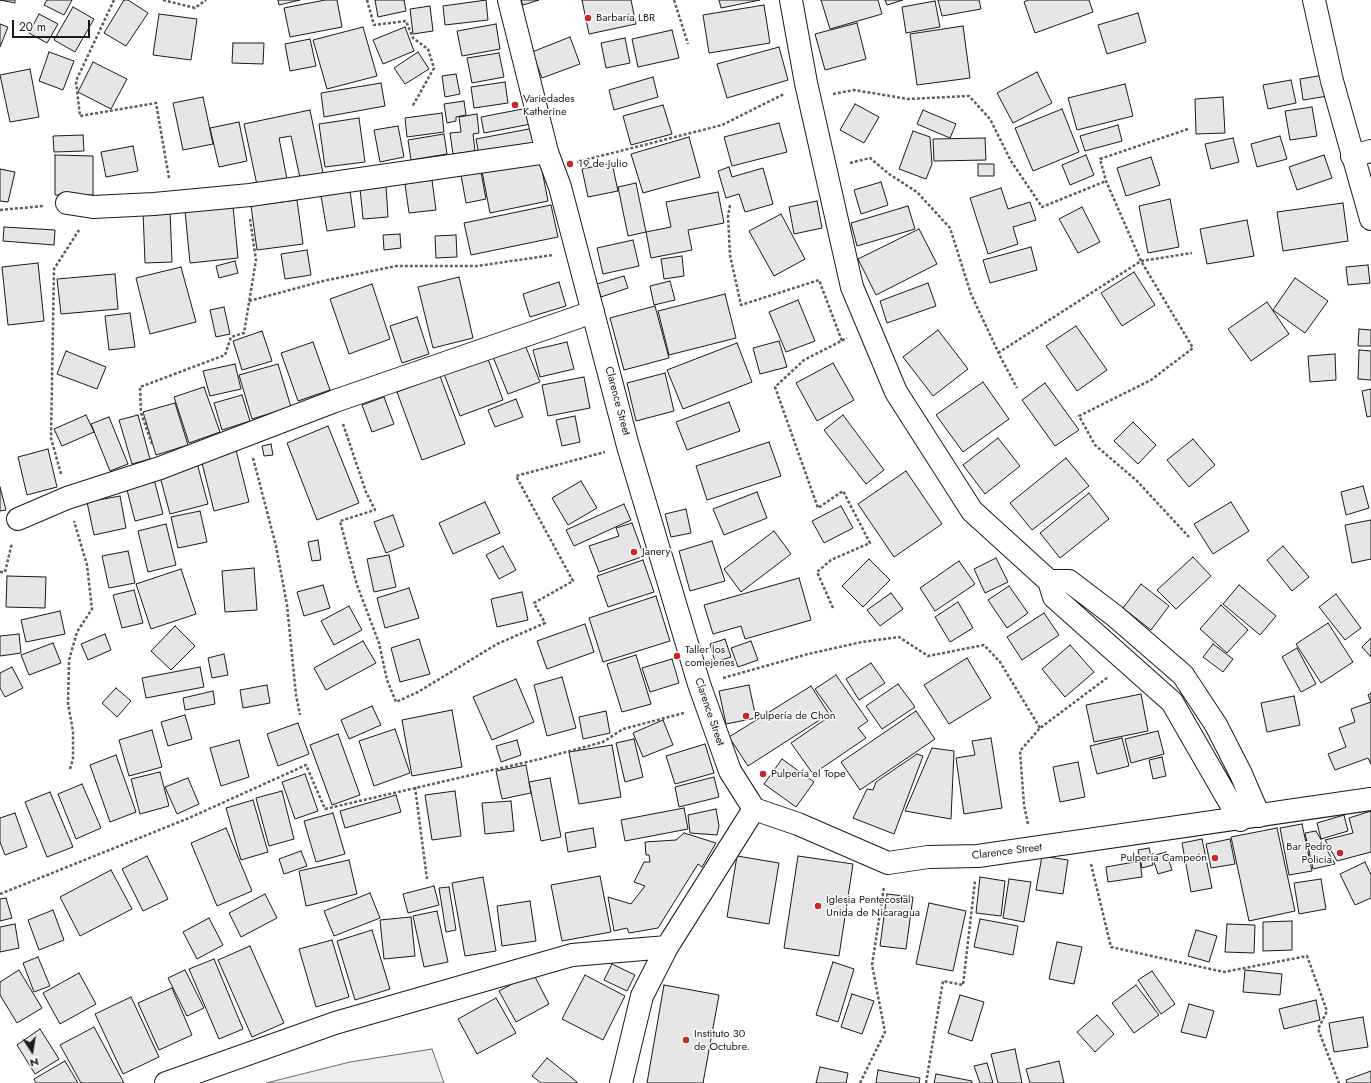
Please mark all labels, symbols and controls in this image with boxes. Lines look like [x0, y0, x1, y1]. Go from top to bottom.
place label: Barbaría LBR [596, 11, 655, 25]
scale bar [14, 12, 92, 38]
marker: Barbaría LBR [583, 13, 593, 23]
text: 20 m [19, 18, 46, 36]
place label: Variedades Katherine [523, 92, 575, 118]
marker: Variedades Katherine [510, 100, 520, 110]
place label: 19 de Julio [578, 157, 628, 171]
marker: 19 de Julio [565, 159, 575, 169]
street label: Clarence Street [601, 365, 633, 437]
place label: Janery [642, 545, 670, 559]
marker: Janery [629, 547, 639, 557]
place label: Taller los comejenes [685, 643, 735, 669]
marker: Taller los comejenes [672, 651, 682, 661]
street label: Clarence Street [691, 676, 727, 748]
place label: Pulpería de Chon [754, 709, 836, 723]
marker: Pulpería de Chon [741, 711, 751, 721]
place label: Pulpería el Tope [771, 767, 846, 781]
marker: Pulpería el Tope [758, 769, 768, 779]
place label: Bar Pedro Policia [1286, 840, 1332, 866]
street label: Clarence Street [971, 841, 1043, 863]
marker: Bar Pedro Policia [1335, 848, 1345, 858]
place label: Pulpería Campeón [1121, 851, 1207, 865]
marker: Pulpería Campeón [1210, 853, 1220, 863]
place label: Iglesia Pentecostal Unida de Nicaragua [826, 893, 920, 919]
marker: Iglesia Pentecostal Unida de Nicaragua [813, 901, 823, 911]
place label: Instituto 30 de Octubre. [694, 1027, 750, 1053]
north arrow [12, 1031, 52, 1071]
marker: Instituto 30 de Octubre. [681, 1035, 691, 1045]
text: N [29, 1054, 40, 1071]

